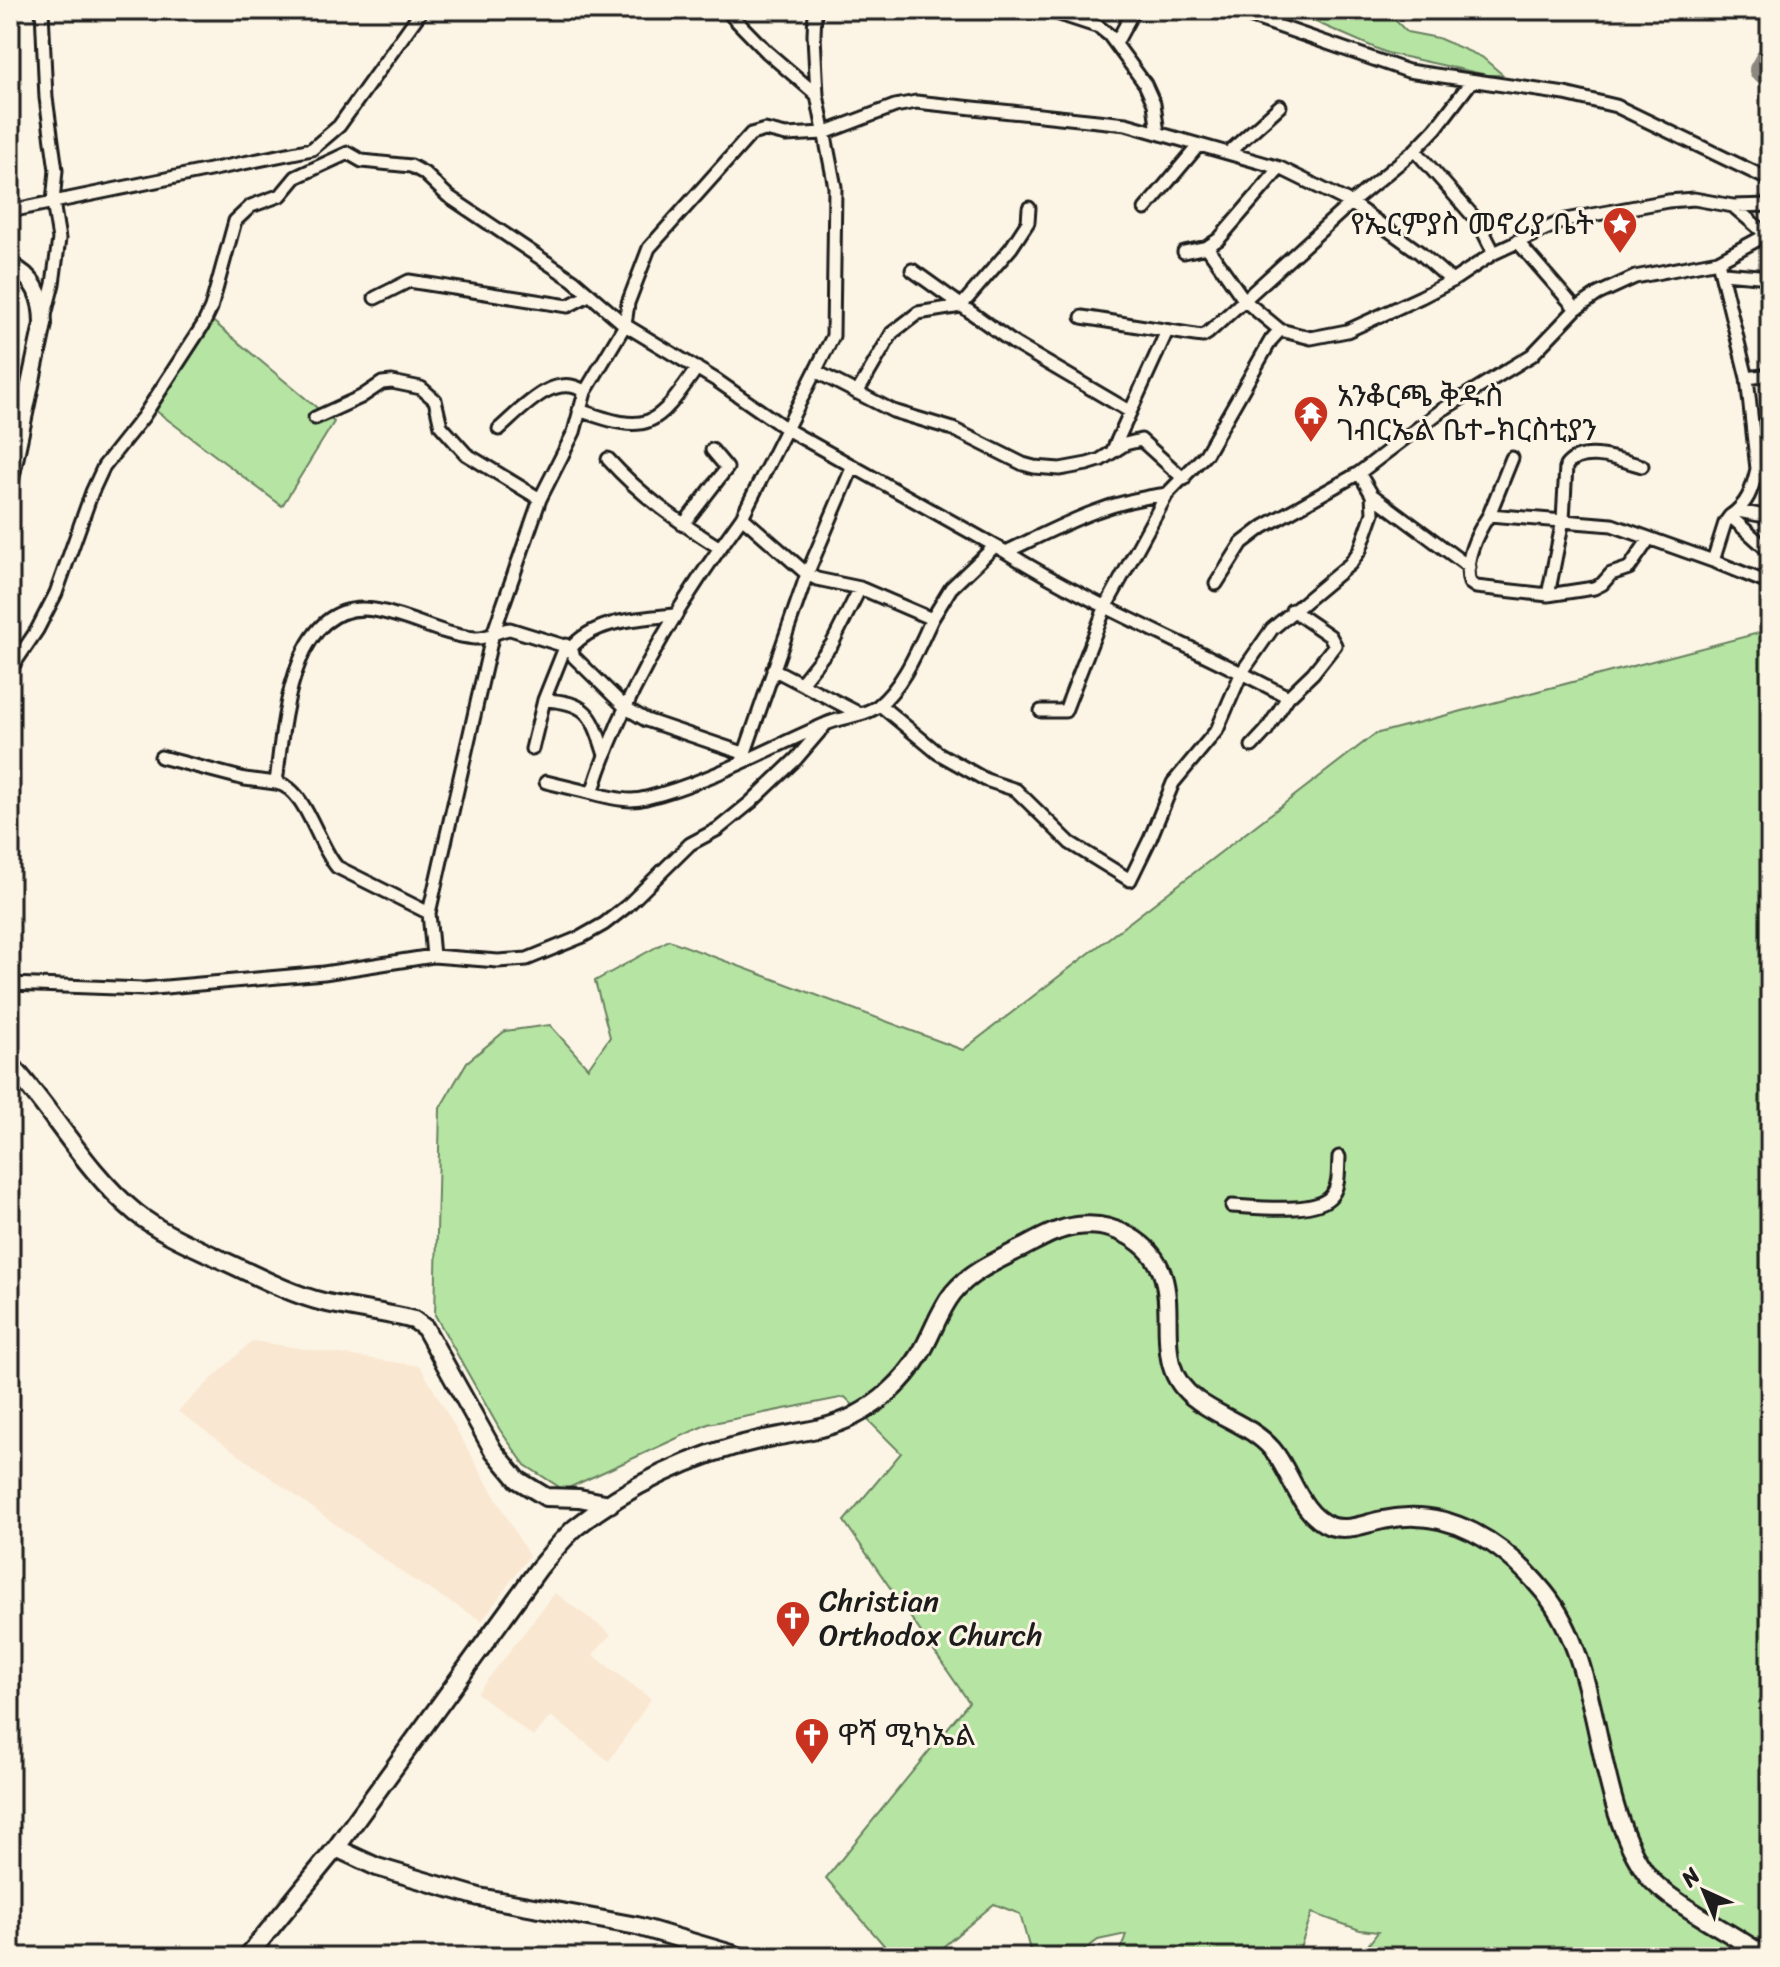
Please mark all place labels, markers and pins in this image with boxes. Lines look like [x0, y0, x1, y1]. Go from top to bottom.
place label: የኤርምያስ መኖሪያ ቤት [1350, 197, 1594, 251]
place icon: የኤርምያስ መኖሪያ ቤት [1601, 205, 1639, 255]
place label: አንቆርጫ ቅዱስ ገብርኤል ቤተ-ክርስቲያን [1337, 369, 1597, 457]
temple icon: አንቆርጫ ቅዱስ ገብርኤል ቤተ-ክርስቲያን [1292, 394, 1330, 444]
place label: Christian Orthodox Church [819, 1574, 1043, 1662]
church icon: Christian Orthodox Church [774, 1599, 812, 1649]
place label: ዋሻ ሚካኤል [838, 1708, 976, 1762]
church icon: ዋሻ ሚካኤል [793, 1716, 831, 1766]

